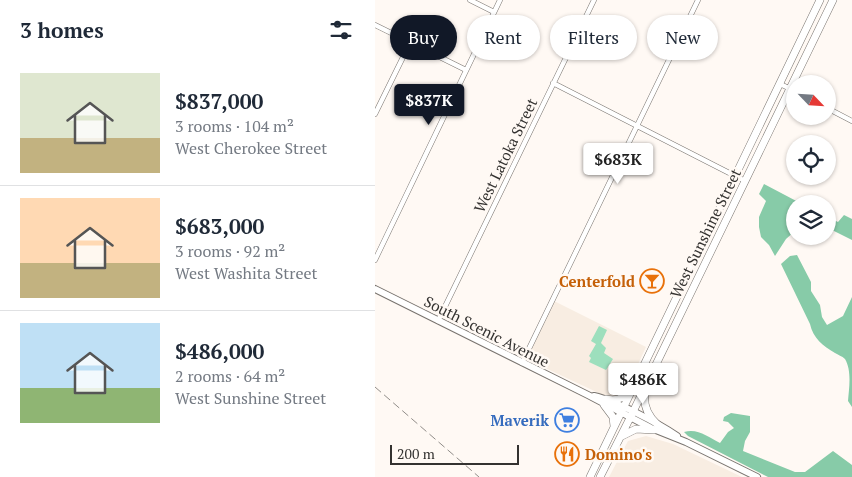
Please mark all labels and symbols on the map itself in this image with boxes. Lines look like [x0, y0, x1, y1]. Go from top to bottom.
north arrow [786, 75, 836, 125]
pin: $837K [394, 84, 464, 126]
street label: West Latoka Street [469, 94, 542, 216]
pin: $683K [583, 142, 653, 185]
street label: West Sunshine Street [665, 165, 745, 301]
bar icon: Centerfold [639, 268, 665, 294]
place label: Centerfold [559, 271, 635, 291]
street label: South Scenic Avenue [421, 291, 553, 371]
pin: $486K [608, 362, 678, 405]
supermarket icon: Maverik [554, 407, 580, 433]
place label: Maverik [491, 410, 549, 430]
restaurant icon: Domino's [554, 441, 580, 467]
scale bar [390, 442, 519, 465]
place label: Domino's [585, 444, 652, 464]

